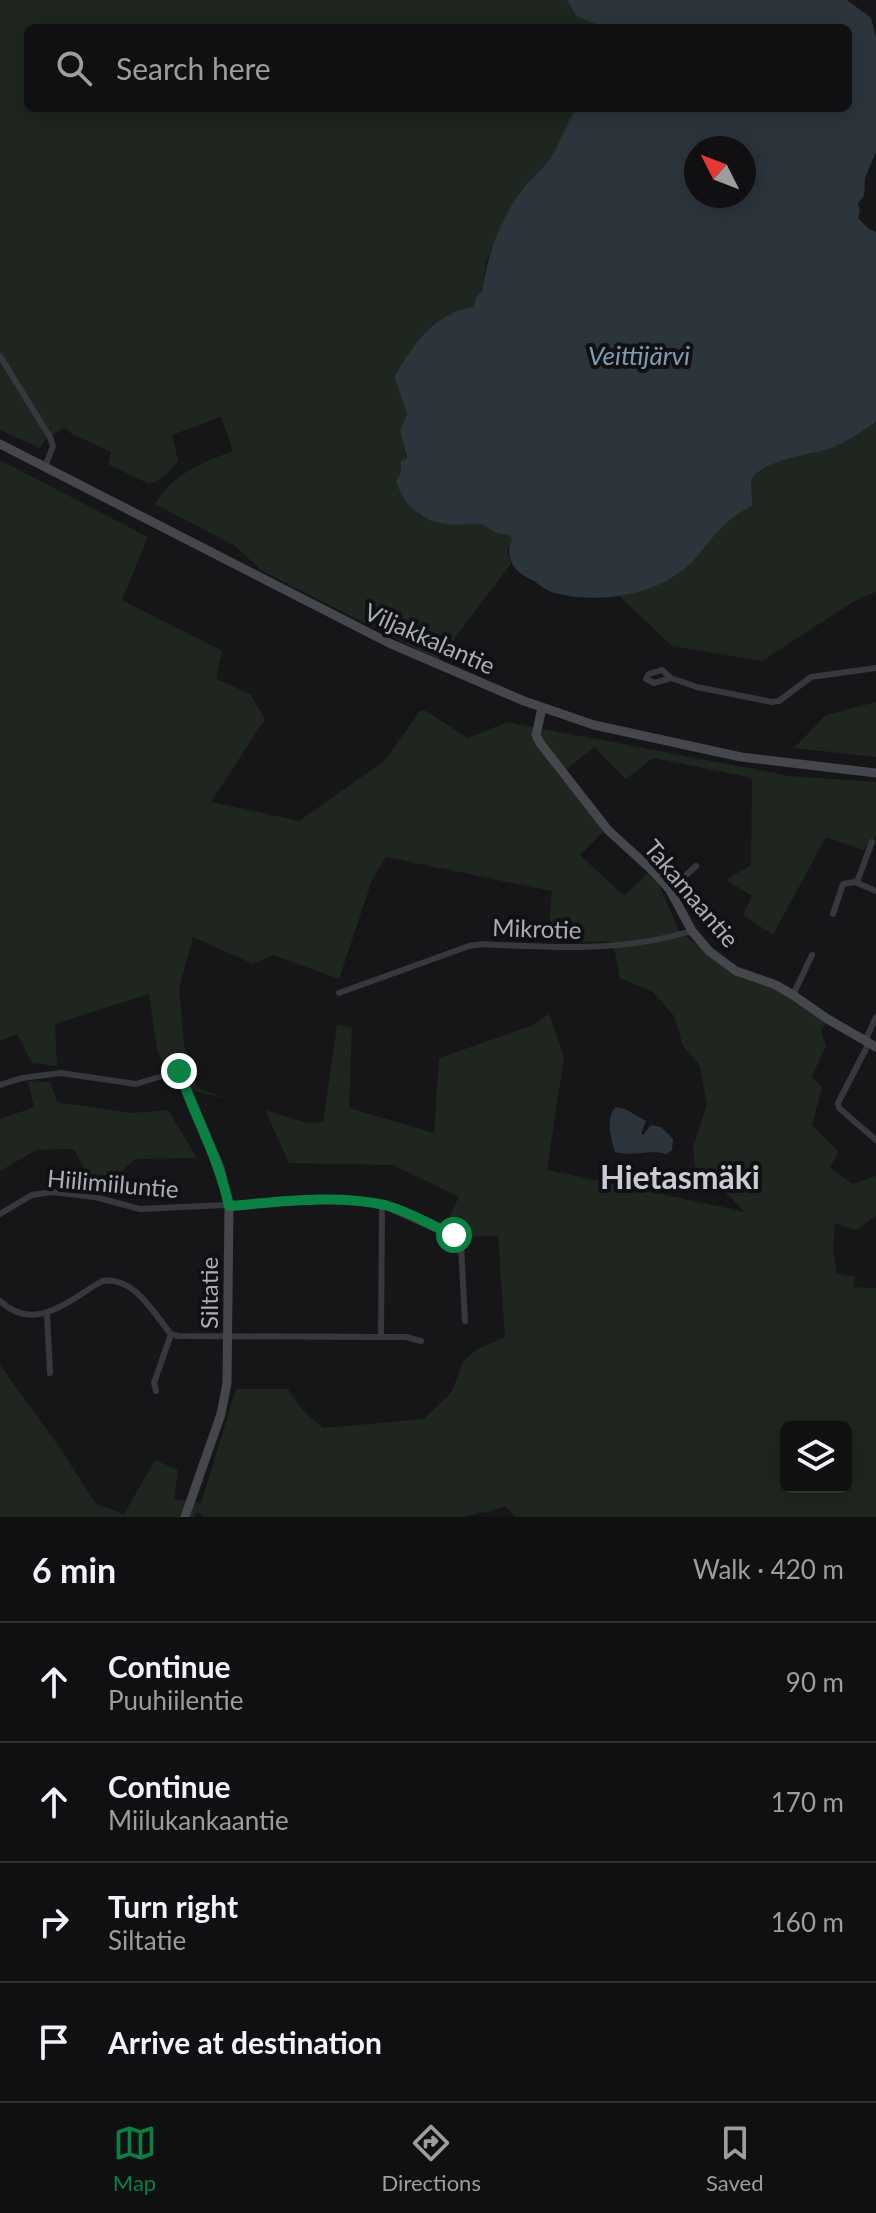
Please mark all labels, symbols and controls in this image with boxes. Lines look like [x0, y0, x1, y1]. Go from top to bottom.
search box [24, 24, 852, 112]
icon: search [52, 46, 96, 90]
text: Search here [116, 50, 271, 86]
north arrow [684, 136, 756, 208]
water label: Veittijärvi [588, 339, 690, 371]
street label: Viljakkalantie [360, 596, 500, 680]
street label: Takamaantie [639, 833, 745, 953]
street label: Mikrotie [492, 912, 582, 944]
route end [161, 1053, 197, 1089]
district label: Hietasmäki [600, 1157, 760, 1196]
street label: Hiilimiiluntie [46, 1163, 180, 1203]
route start [436, 1217, 472, 1253]
street label: Siltatie [194, 1257, 223, 1329]
map controls [780, 1421, 852, 1493]
button: layers [780, 1421, 852, 1493]
text: 6 min [32, 1549, 116, 1590]
text: Walk · 420 m [693, 1553, 844, 1585]
text: Continue [108, 1648, 231, 1684]
icon: ahead [32, 1660, 76, 1704]
text: 90 m [786, 1666, 844, 1698]
text: Puuhiilentie [108, 1684, 243, 1716]
text: Continue [108, 1768, 231, 1804]
icon: ahead [32, 1780, 76, 1824]
text: 170 m [771, 1786, 844, 1818]
text: Miilukankaantie [108, 1804, 289, 1836]
text: Turn right [108, 1888, 238, 1924]
icon: right [32, 1900, 76, 1944]
text: 160 m [771, 1906, 844, 1938]
text: Siltatie [108, 1924, 186, 1956]
icon: arrive [32, 2020, 76, 2064]
text: Arrive at destination [108, 2024, 382, 2060]
tab: Map [113, 2121, 157, 2196]
tab: Directions [382, 2121, 481, 2196]
tab: Saved [706, 2121, 763, 2196]

